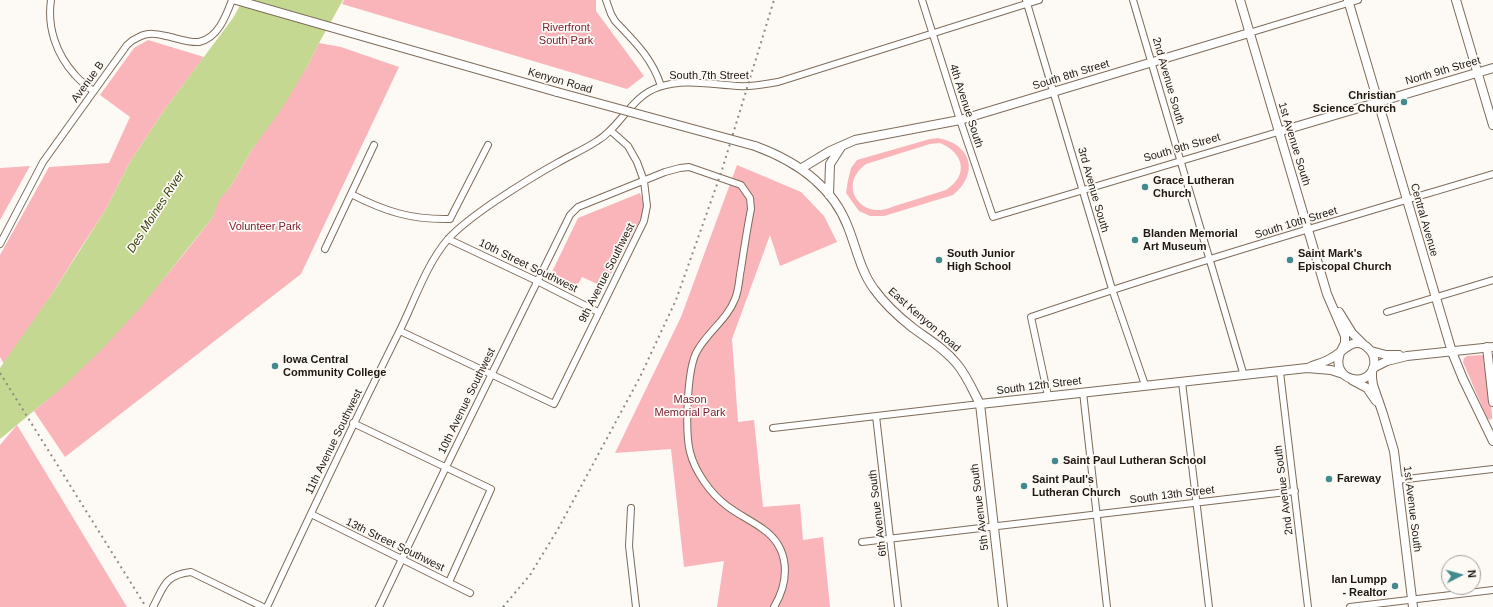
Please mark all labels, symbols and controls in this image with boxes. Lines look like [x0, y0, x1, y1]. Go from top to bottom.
park label: Riverfront South Park [539, 21, 593, 47]
street label: 2nd Avenue South [1149, 36, 1187, 126]
street label: North 9th Street [1404, 54, 1482, 88]
street label: South 8th Street [1031, 57, 1111, 93]
street label: Avenue B [69, 59, 107, 105]
street label: 4th Avenue South [946, 62, 986, 150]
street label: Kenyon Road [526, 65, 594, 97]
street label: South 7th Street [669, 69, 749, 83]
place label: Christian Science Church [1313, 89, 1396, 115]
marker: Christian Science Church [1399, 97, 1409, 107]
street label: 1st Avenue South [1275, 101, 1313, 187]
street label: South 9th Street [1142, 131, 1222, 165]
street label: 3rd Avenue South [1075, 146, 1111, 234]
water label: Des Moines River [124, 168, 188, 256]
place label: Grace Lutheran Church [1153, 174, 1234, 200]
marker: Grace Lutheran Church [1140, 182, 1150, 192]
street label: Central Avenue [1407, 182, 1441, 258]
street label: South 10th Street [1253, 204, 1339, 242]
park label: Volunteer Park [229, 220, 301, 234]
street label: 9th Avenue Southwest [576, 221, 638, 325]
place label: Blanden Memorial Art Museum [1143, 227, 1238, 253]
marker: Blanden Memorial Art Museum [1130, 235, 1140, 245]
street label: 10th Street Southwest [476, 236, 580, 296]
place label: South Junior High School [947, 247, 1015, 273]
place label: Saint Mark's Episcopal Church [1298, 247, 1392, 273]
marker: South Junior High School [934, 255, 944, 265]
marker: Saint Mark's Episcopal Church [1285, 255, 1295, 265]
street label: East Kenyon Road [885, 285, 963, 355]
street label: 10th Avenue Southwest [436, 346, 498, 456]
place label: Iowa Central Community College [283, 353, 386, 379]
marker: Iowa Central Community College [270, 361, 280, 371]
street label: South 12th Street [996, 374, 1082, 398]
street label: 11th Avenue Southwest [303, 387, 365, 497]
park label: Mason Memorial Park [655, 393, 725, 419]
street label: 2nd Avenue South [1272, 444, 1296, 536]
place label: Saint Paul Lutheran School [1063, 454, 1206, 468]
marker: Saint Paul Lutheran School [1050, 456, 1060, 466]
street label: 5th Avenue South [968, 463, 992, 551]
street label: 1st Avenue South [1400, 465, 1424, 553]
street label: 6th Avenue South [866, 469, 890, 557]
place label: Fareway [1337, 472, 1381, 486]
place label: Saint Paul's Lutheran Church [1032, 473, 1121, 499]
marker: Fareway [1324, 474, 1334, 484]
marker: Saint Paul's Lutheran Church [1019, 481, 1029, 491]
street label: South 13th Street [1129, 483, 1215, 507]
street label: 13th Street Southwest [343, 515, 447, 575]
north arrow [1441, 555, 1481, 595]
text: N [1466, 569, 1478, 578]
place label: Ian Lumpp - Realtor [1331, 573, 1387, 599]
marker: Ian Lumpp - Realtor [1390, 581, 1400, 591]

